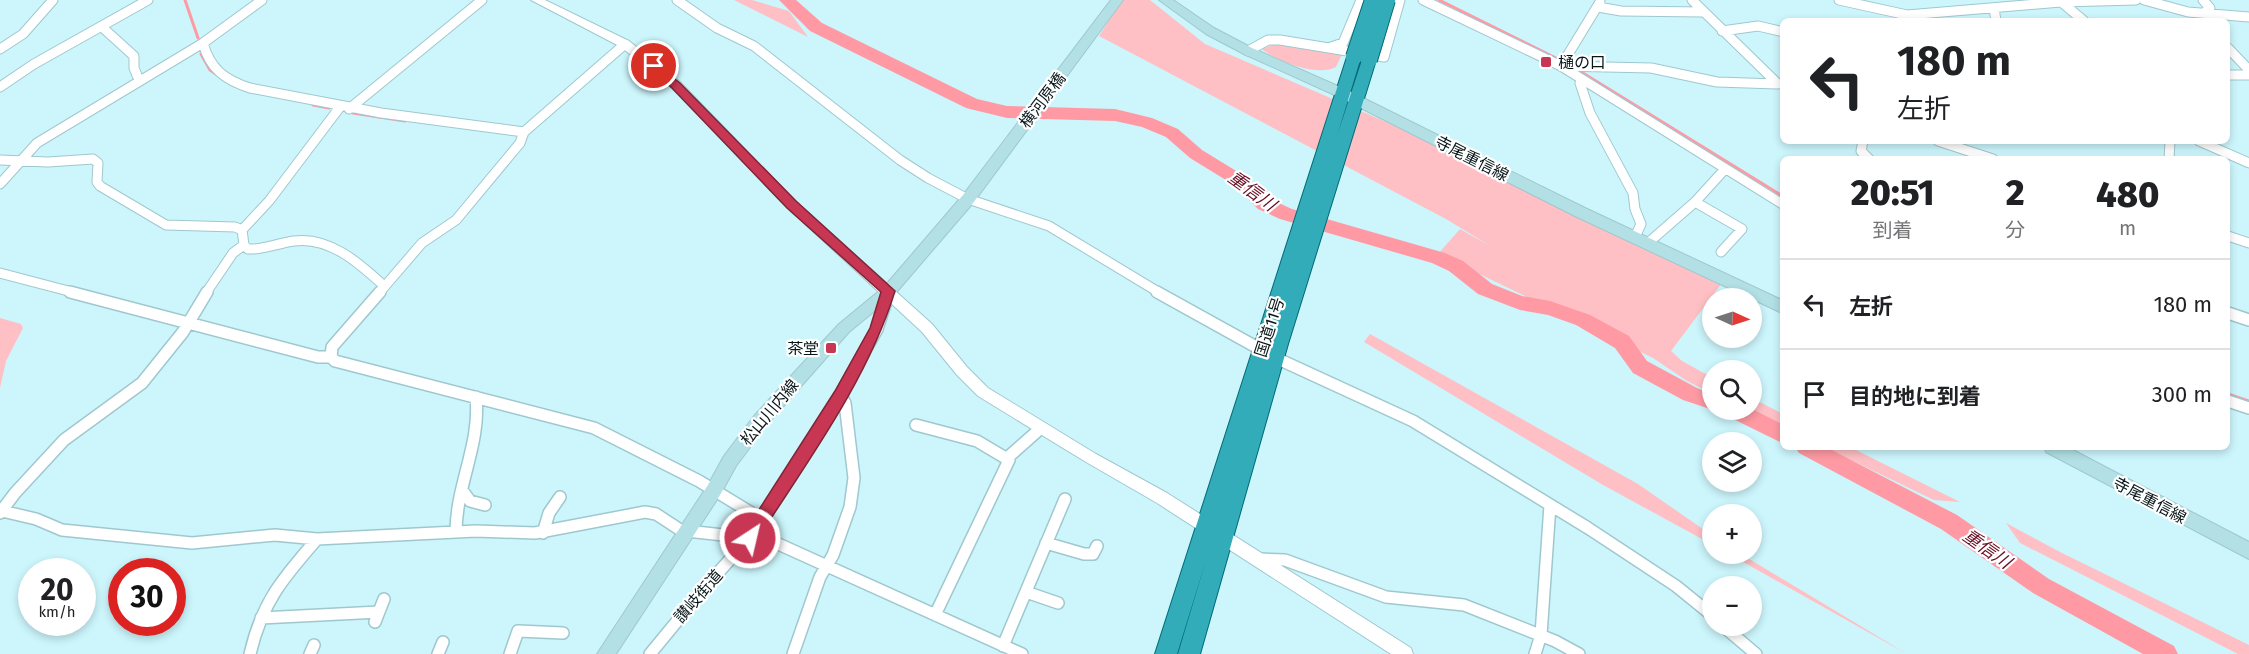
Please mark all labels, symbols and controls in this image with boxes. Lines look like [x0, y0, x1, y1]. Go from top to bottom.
text: 180 m [1897, 36, 2011, 86]
pin [628, 40, 679, 91]
icon: left [1798, 42, 1876, 120]
icon: arrive [637, 49, 670, 82]
place label: 樋の口 [1558, 53, 1606, 72]
marker: 樋の口 [1539, 55, 1553, 69]
street label: 横河原橋 [1016, 69, 1069, 132]
text: 左折 [1897, 93, 1951, 125]
street label: 寺尾重信線 [1432, 132, 1512, 185]
water label: 重信川 [1224, 166, 1282, 217]
text: 20:51 [1851, 171, 1935, 215]
text: 2 [2006, 171, 2025, 215]
text: 480 [2096, 173, 2159, 217]
text: m [2119, 216, 2136, 240]
text: 到着 [1873, 218, 1913, 242]
text: 分 [2005, 218, 2025, 242]
north arrow [1702, 288, 1762, 348]
map controls [1702, 288, 1762, 636]
icon: left [1798, 288, 1831, 321]
text: 180 m [2153, 291, 2212, 318]
text: 左折 [1849, 293, 1893, 320]
street label: 国道11号 [1251, 295, 1288, 359]
place label: 茶堂 [787, 339, 819, 358]
marker: 茶堂 [824, 341, 838, 355]
button: search [1702, 360, 1762, 420]
street label: 松山川内線 [736, 376, 802, 449]
icon: arrive [1798, 378, 1831, 411]
text: 300 m [2152, 381, 2212, 408]
text: 目的地に到着 [1849, 383, 1981, 410]
button: layers [1702, 432, 1762, 492]
street label: 寺尾重信線 [2110, 473, 2190, 528]
button: + [1702, 504, 1762, 564]
position arrow [718, 506, 782, 570]
water label: 重信川 [1959, 525, 2017, 575]
speed limit sign: 30 [108, 558, 186, 636]
street label: 讃岐街道 [670, 566, 727, 627]
text: 20 [40, 572, 74, 608]
button: − [1702, 576, 1762, 636]
text: km/h [38, 603, 76, 621]

